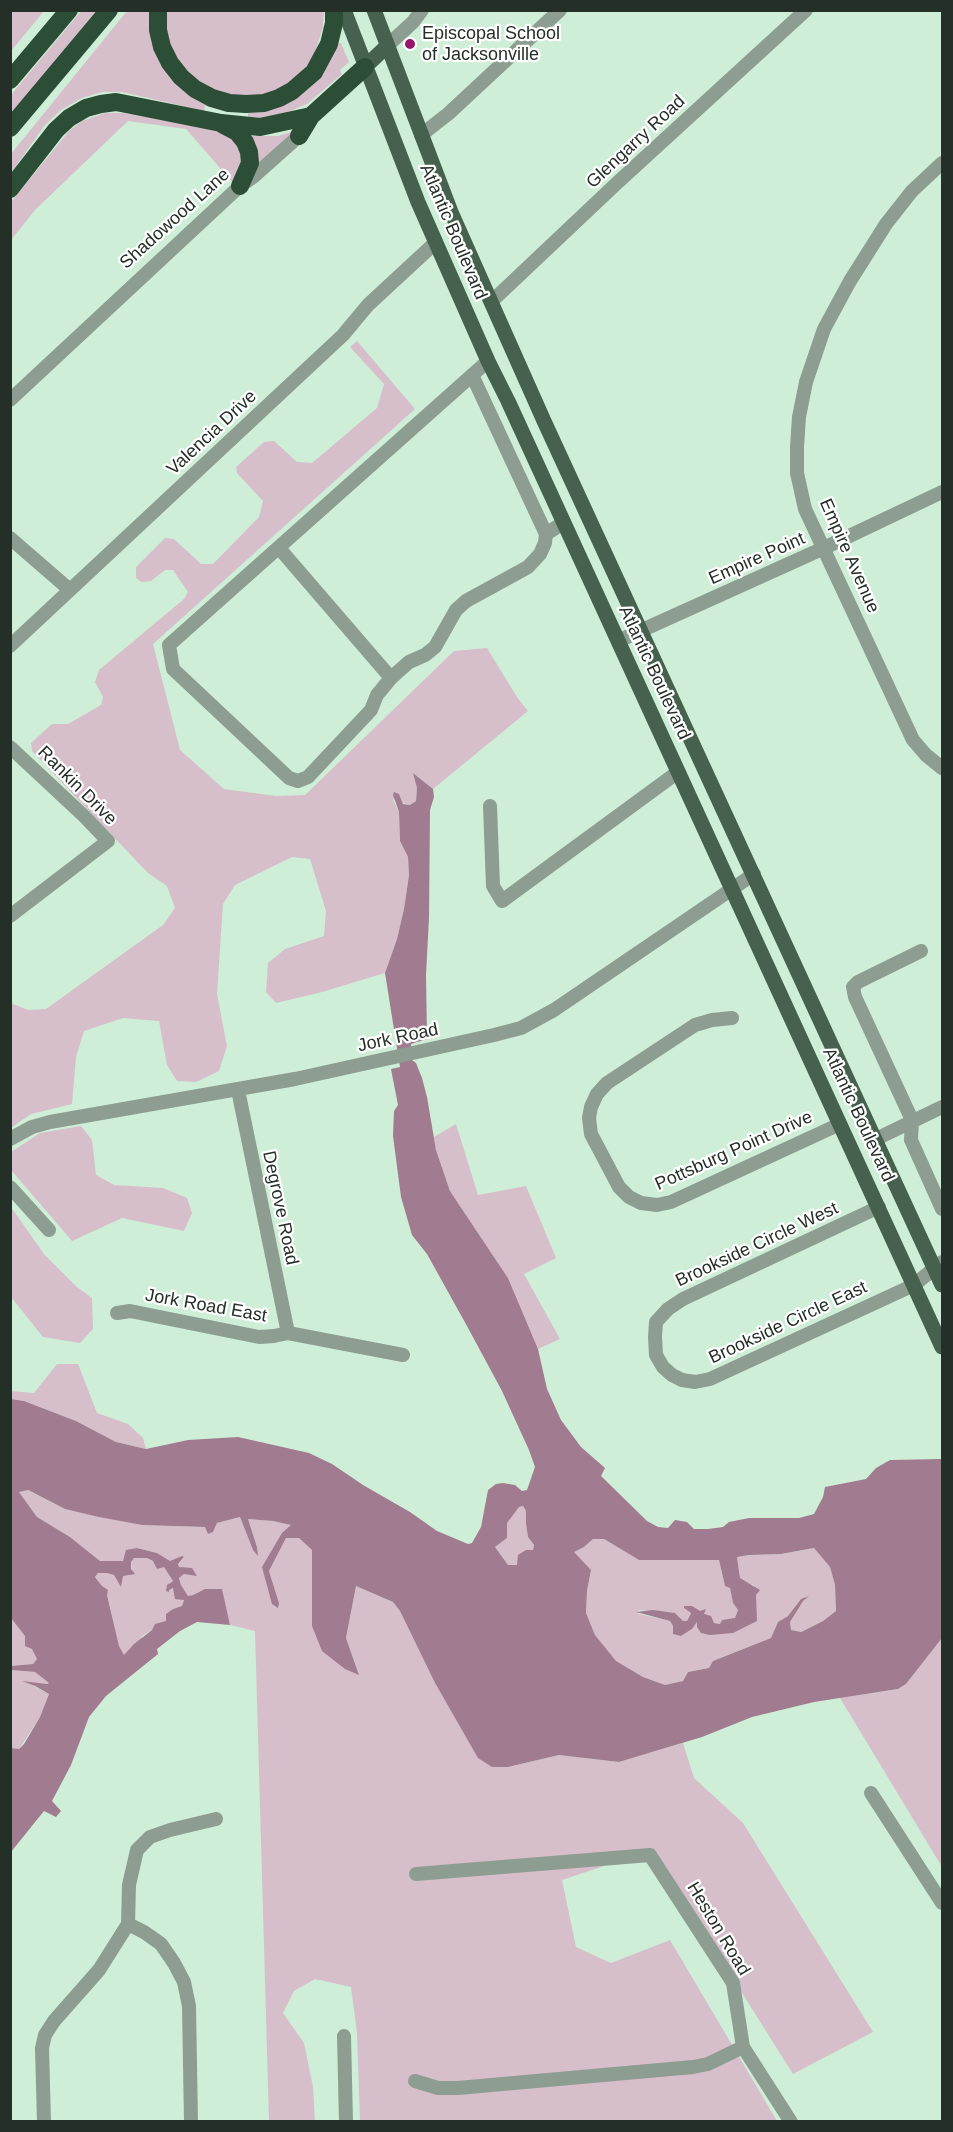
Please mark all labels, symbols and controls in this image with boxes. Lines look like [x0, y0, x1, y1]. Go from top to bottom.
place label: Episcopal School of Jacksonville [422, 23, 560, 66]
marker: Episcopal School of Jacksonville [403, 37, 417, 51]
street label: Glengarry Road [582, 91, 690, 193]
street label: Atlantic Boulevard [415, 161, 491, 303]
street label: Shadowood Lane [116, 164, 234, 274]
street label: Valencia Drive [163, 386, 261, 480]
street label: Empire Avenue [814, 496, 884, 616]
street label: Empire Point [706, 528, 808, 590]
street label: Atlantic Boulevard [614, 603, 694, 743]
street label: Rankin Drive [33, 742, 121, 830]
street label: Jork Road [356, 1019, 440, 1057]
street label: Atlantic Boulevard [818, 1045, 898, 1185]
street label: Pottsburg Point Drive [652, 1107, 816, 1195]
street label: Degrove Road [257, 1149, 303, 1267]
street label: Brookside Circle West [672, 1198, 842, 1292]
street label: Brookside Circle East [705, 1277, 871, 1369]
street label: Jork Road East [144, 1285, 268, 1327]
street label: Heston Road [682, 1878, 754, 1980]

